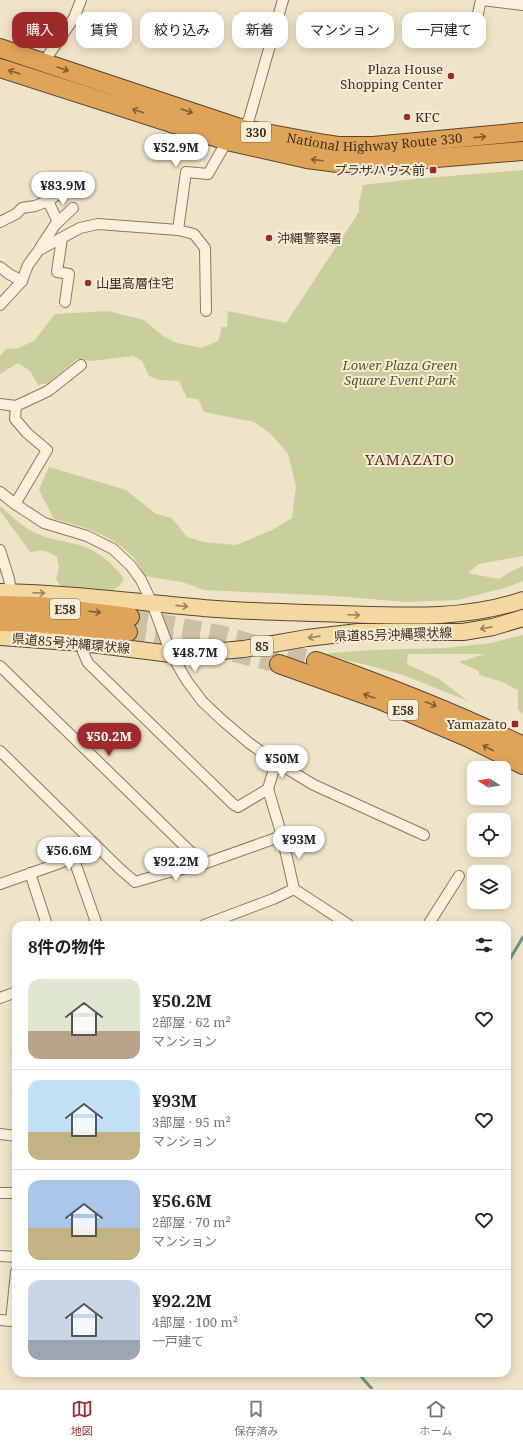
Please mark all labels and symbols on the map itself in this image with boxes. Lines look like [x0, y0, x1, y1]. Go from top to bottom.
place label: Plaza House Shopping Center [340, 60, 443, 93]
one-way arrow [57, 66, 69, 74]
one-way arrow [7, 68, 20, 75]
marker: Plaza House Shopping Center [446, 71, 456, 81]
one-way arrow [132, 107, 144, 115]
one-way arrow [180, 108, 193, 115]
place label: KFC [415, 108, 440, 126]
marker: KFC [402, 112, 412, 122]
road number: 330 [241, 122, 271, 142]
street label: National Highway Route 330 [285, 128, 463, 155]
one-way arrow [473, 133, 486, 140]
pin: ¥52.9M [143, 134, 209, 168]
one-way arrow [311, 156, 324, 164]
place label: プラザハウス前 [334, 161, 425, 179]
marker: プラザハウス前 [428, 165, 438, 175]
pin: ¥83.9M [30, 172, 96, 206]
place label: 沖縄警察署 [277, 229, 342, 247]
marker: 沖縄警察署 [264, 233, 274, 243]
place label: 山里高層住宅 [96, 274, 174, 292]
marker: 山里高層住宅 [83, 278, 93, 288]
park label: Lower Plaza Green Square Event Park [342, 356, 458, 389]
district label: YAMAZATO [364, 449, 455, 469]
one-way arrow [32, 589, 45, 597]
road number: E58 [50, 599, 80, 619]
one-way arrow [175, 602, 188, 610]
one-way arrow [88, 608, 101, 616]
one-way arrow [347, 611, 360, 618]
street label: 県道85号沖縄環状線 [333, 623, 453, 645]
one-way arrow [479, 625, 492, 633]
street label: 県道85号沖縄環状線 [11, 629, 131, 657]
one-way arrow [308, 633, 321, 641]
road number: 85 [251, 636, 273, 656]
pin: ¥48.7M [162, 639, 228, 673]
one-way arrow [363, 692, 376, 699]
road number: E58 [388, 700, 418, 720]
one-way arrow [424, 701, 436, 708]
place label: Yamazato [446, 715, 507, 733]
marker: Yamazato [510, 719, 520, 729]
pin: ¥50.2M [76, 723, 142, 757]
one-way arrow [482, 743, 494, 751]
pin: ¥50M [258, 745, 306, 779]
north arrow [467, 761, 511, 805]
pin: ¥93M [275, 826, 323, 860]
pin: ¥56.6M [36, 837, 102, 871]
pin: ¥92.2M [143, 848, 209, 882]

